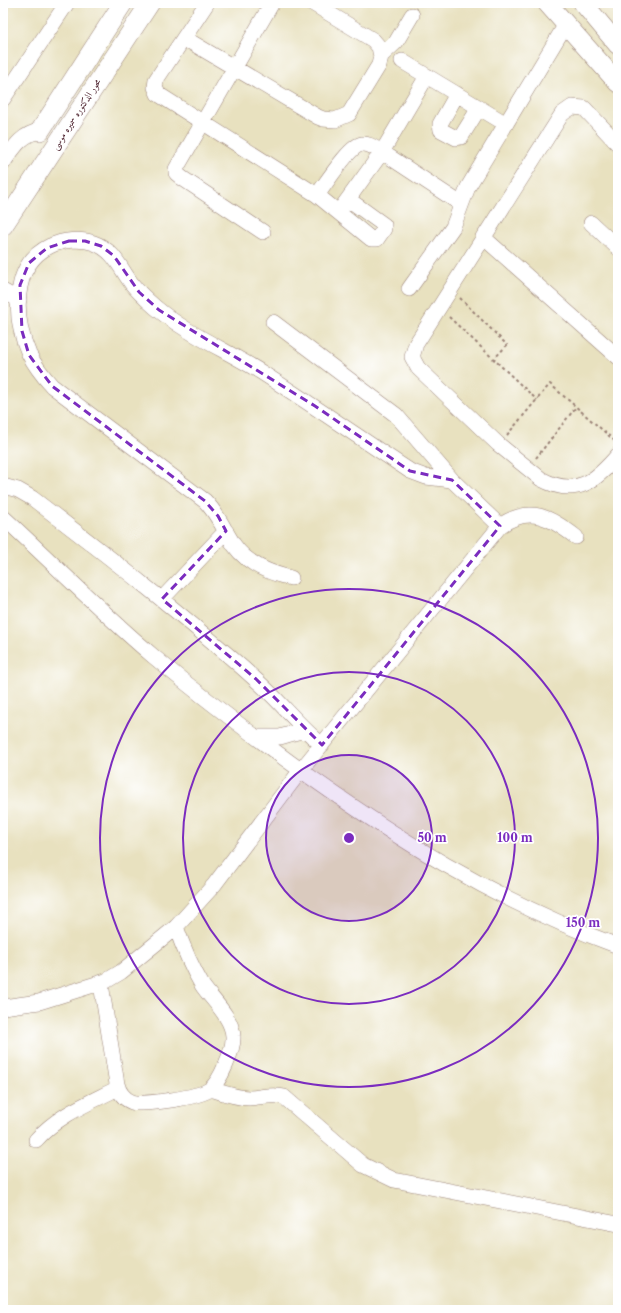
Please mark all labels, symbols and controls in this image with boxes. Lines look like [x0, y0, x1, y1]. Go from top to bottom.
street label: محور الدكتوره سميره موسى [48, 76, 105, 153]
text: 50 m [417, 830, 447, 845]
text: 100 m [497, 830, 533, 845]
centre of rings [342, 831, 356, 845]
text: 150 m [566, 915, 600, 930]

